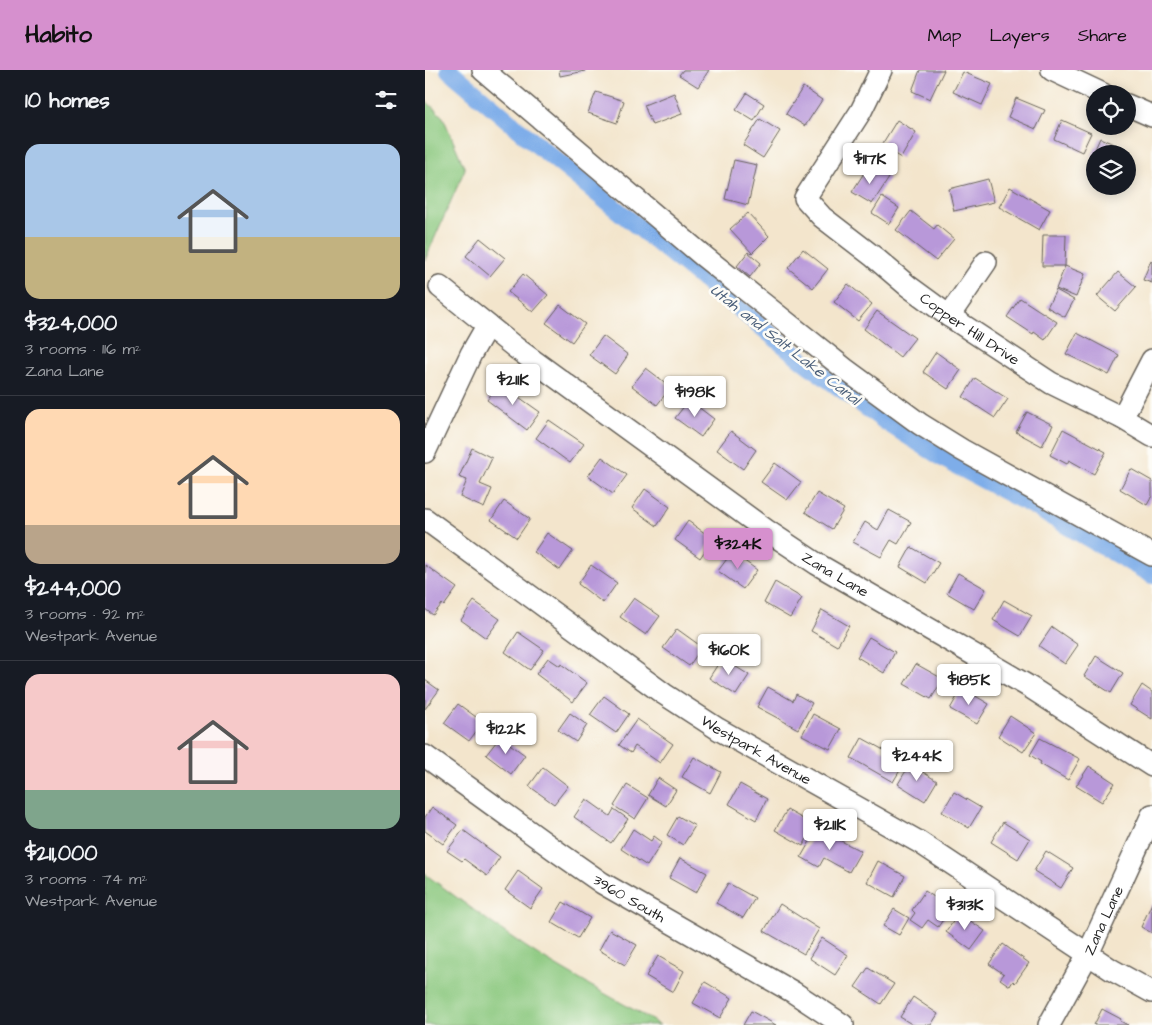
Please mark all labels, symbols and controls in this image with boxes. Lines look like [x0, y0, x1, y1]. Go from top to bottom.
text: Habito [25, 18, 92, 52]
text: Map [927, 23, 961, 48]
text: Layers [989, 23, 1050, 48]
text: Share [1078, 23, 1127, 48]
map controls [1086, 85, 1136, 195]
button: locate [1086, 85, 1136, 135]
text: 10 homes [25, 86, 110, 115]
icon: filters [372, 86, 400, 114]
pin: $117K [835, 142, 905, 185]
button: layers [1086, 145, 1136, 195]
text: $117K [854, 148, 886, 170]
icon: home [168, 176, 258, 266]
water label: Utah and Salt Lake Canal [706, 279, 867, 412]
street label: Copper Hill Drive [915, 288, 1024, 371]
text: $324,000 [25, 309, 117, 338]
text: 3 rooms · 116 m² [25, 338, 141, 360]
text: Zana Lane [25, 360, 104, 382]
pin: $211K [478, 364, 548, 406]
text: $211K [497, 369, 529, 391]
pin: $198K [660, 376, 730, 418]
text: $198K [675, 381, 715, 403]
icon: home [168, 442, 258, 532]
pin: $324K [703, 528, 773, 570]
text: $324K [715, 533, 761, 555]
street label: Zana Lane [798, 547, 872, 603]
text: $244,000 [25, 574, 121, 603]
text: 3 rooms · 92 m² [25, 603, 145, 625]
text: Westpark Avenue [25, 625, 157, 647]
pin: $160K [694, 634, 764, 676]
text: $160K [709, 639, 749, 661]
pin: $185K [934, 664, 1004, 706]
text: $185K [948, 669, 990, 691]
icon: home [168, 707, 258, 797]
street label: Westpark Avenue [696, 710, 815, 790]
pin: $122K [471, 712, 541, 755]
text: $122K [487, 718, 525, 740]
pin: $244K [882, 740, 952, 782]
text: $244K [892, 745, 942, 767]
pin: $211K [795, 808, 865, 851]
text: $211K [814, 814, 846, 836]
text: $211,000 [25, 839, 98, 868]
text: 3 rooms · 74 m² [25, 868, 148, 890]
street label: 3960 South [588, 870, 669, 928]
street label: Zana Lane [1079, 883, 1129, 959]
pin: $313K [930, 888, 1000, 931]
text: Westpark Avenue [25, 890, 157, 912]
text: $313K [947, 894, 983, 916]

